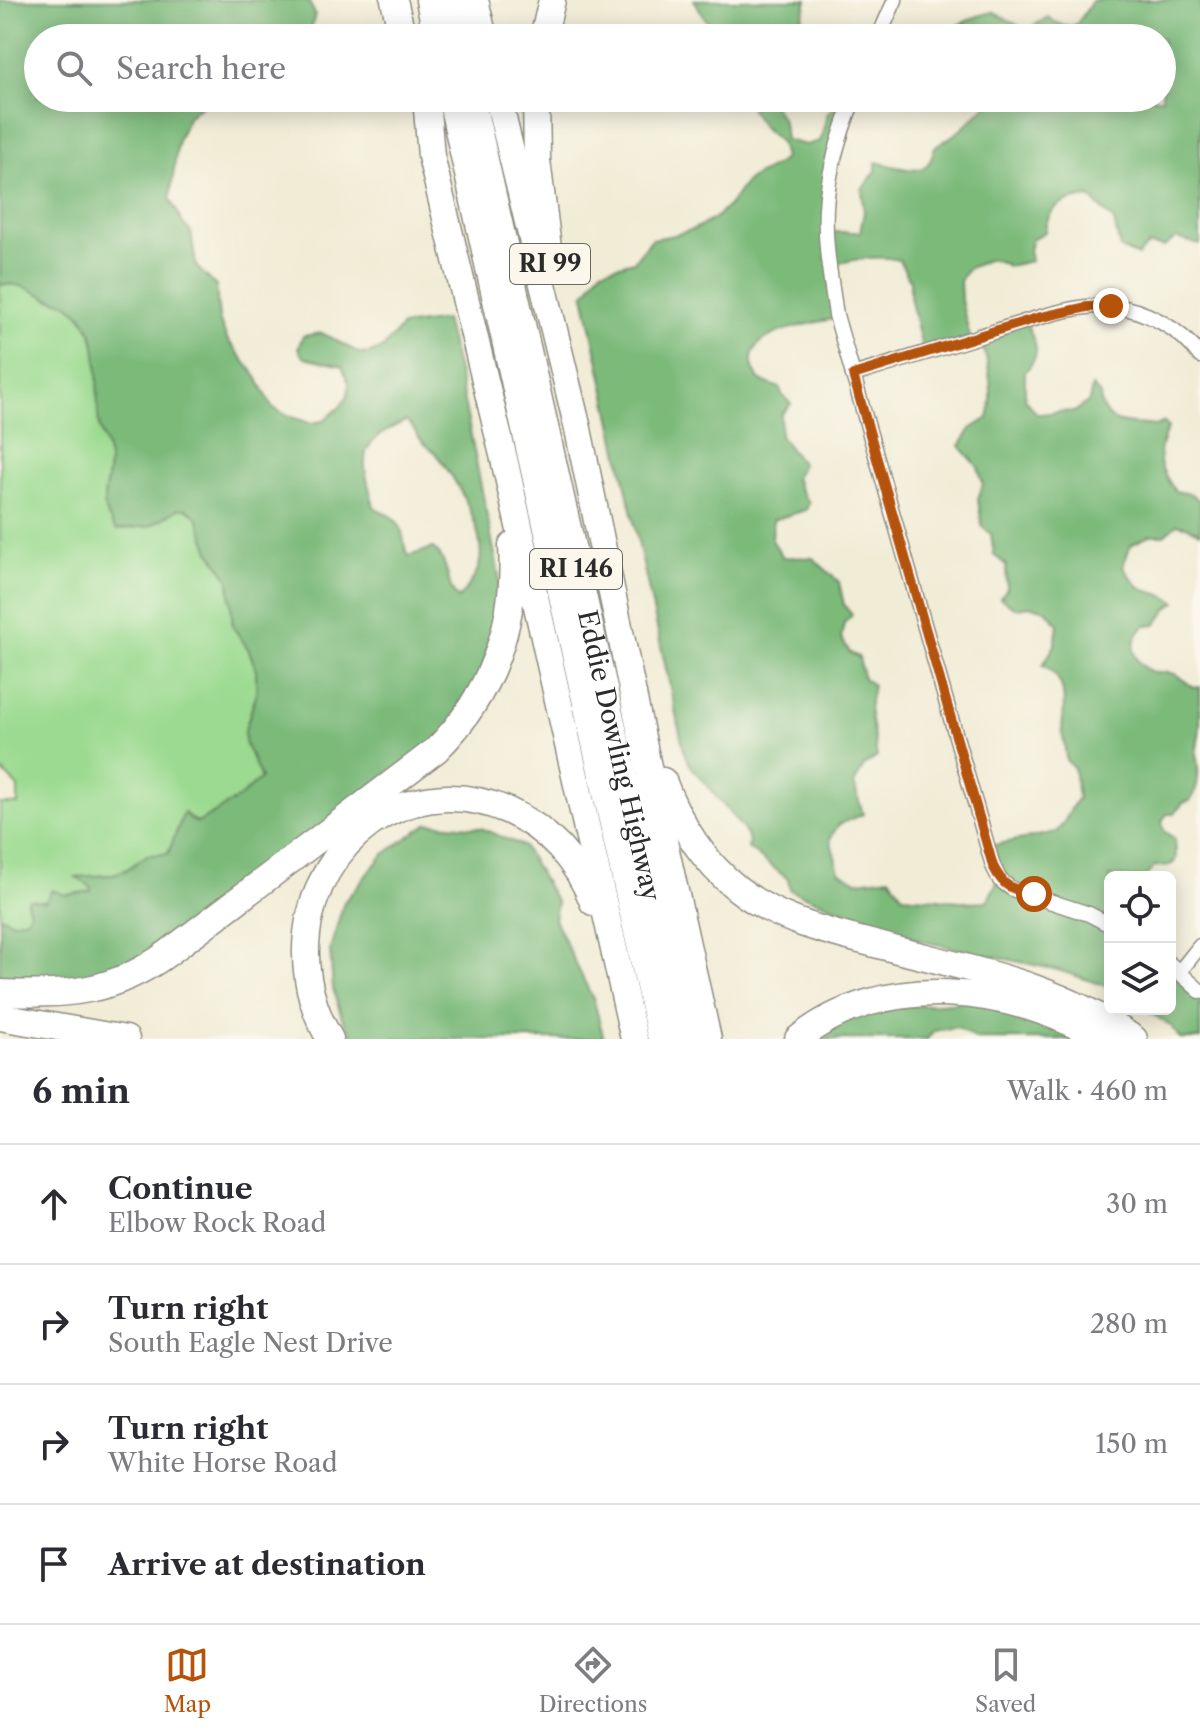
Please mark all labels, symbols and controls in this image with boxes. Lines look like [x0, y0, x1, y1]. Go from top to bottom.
search box [24, 24, 1176, 112]
icon: search [52, 46, 96, 90]
text: Search here [116, 50, 286, 87]
road number: RI 99 [510, 244, 590, 284]
route end [1093, 288, 1129, 324]
road number: RI 146 [530, 549, 622, 589]
street label: Eddie Dowling Highway [571, 607, 668, 905]
map controls [1104, 871, 1176, 1015]
button: locate [1104, 871, 1176, 943]
route start [1016, 876, 1052, 912]
button: layers [1104, 943, 1176, 1015]
text: 6 min [32, 1070, 130, 1112]
text: Walk · 460 m [1007, 1075, 1168, 1107]
text: Continue [108, 1170, 253, 1207]
icon: ahead [32, 1182, 76, 1226]
text: 30 m [1106, 1188, 1168, 1220]
text: Elbow Rock Road [108, 1207, 326, 1239]
text: Turn right [108, 1290, 268, 1327]
icon: right [32, 1302, 76, 1346]
text: 280 m [1090, 1308, 1168, 1340]
text: South Eagle Nest Drive [108, 1327, 393, 1359]
text: Turn right [108, 1410, 268, 1447]
icon: right [32, 1422, 76, 1466]
text: 150 m [1095, 1428, 1168, 1460]
text: White Horse Road [108, 1447, 338, 1479]
icon: arrive [32, 1542, 76, 1586]
text: Arrive at destination [108, 1546, 426, 1583]
tab: Map [164, 1643, 211, 1718]
tab: Directions [539, 1643, 647, 1718]
tab: Saved [975, 1643, 1036, 1718]

